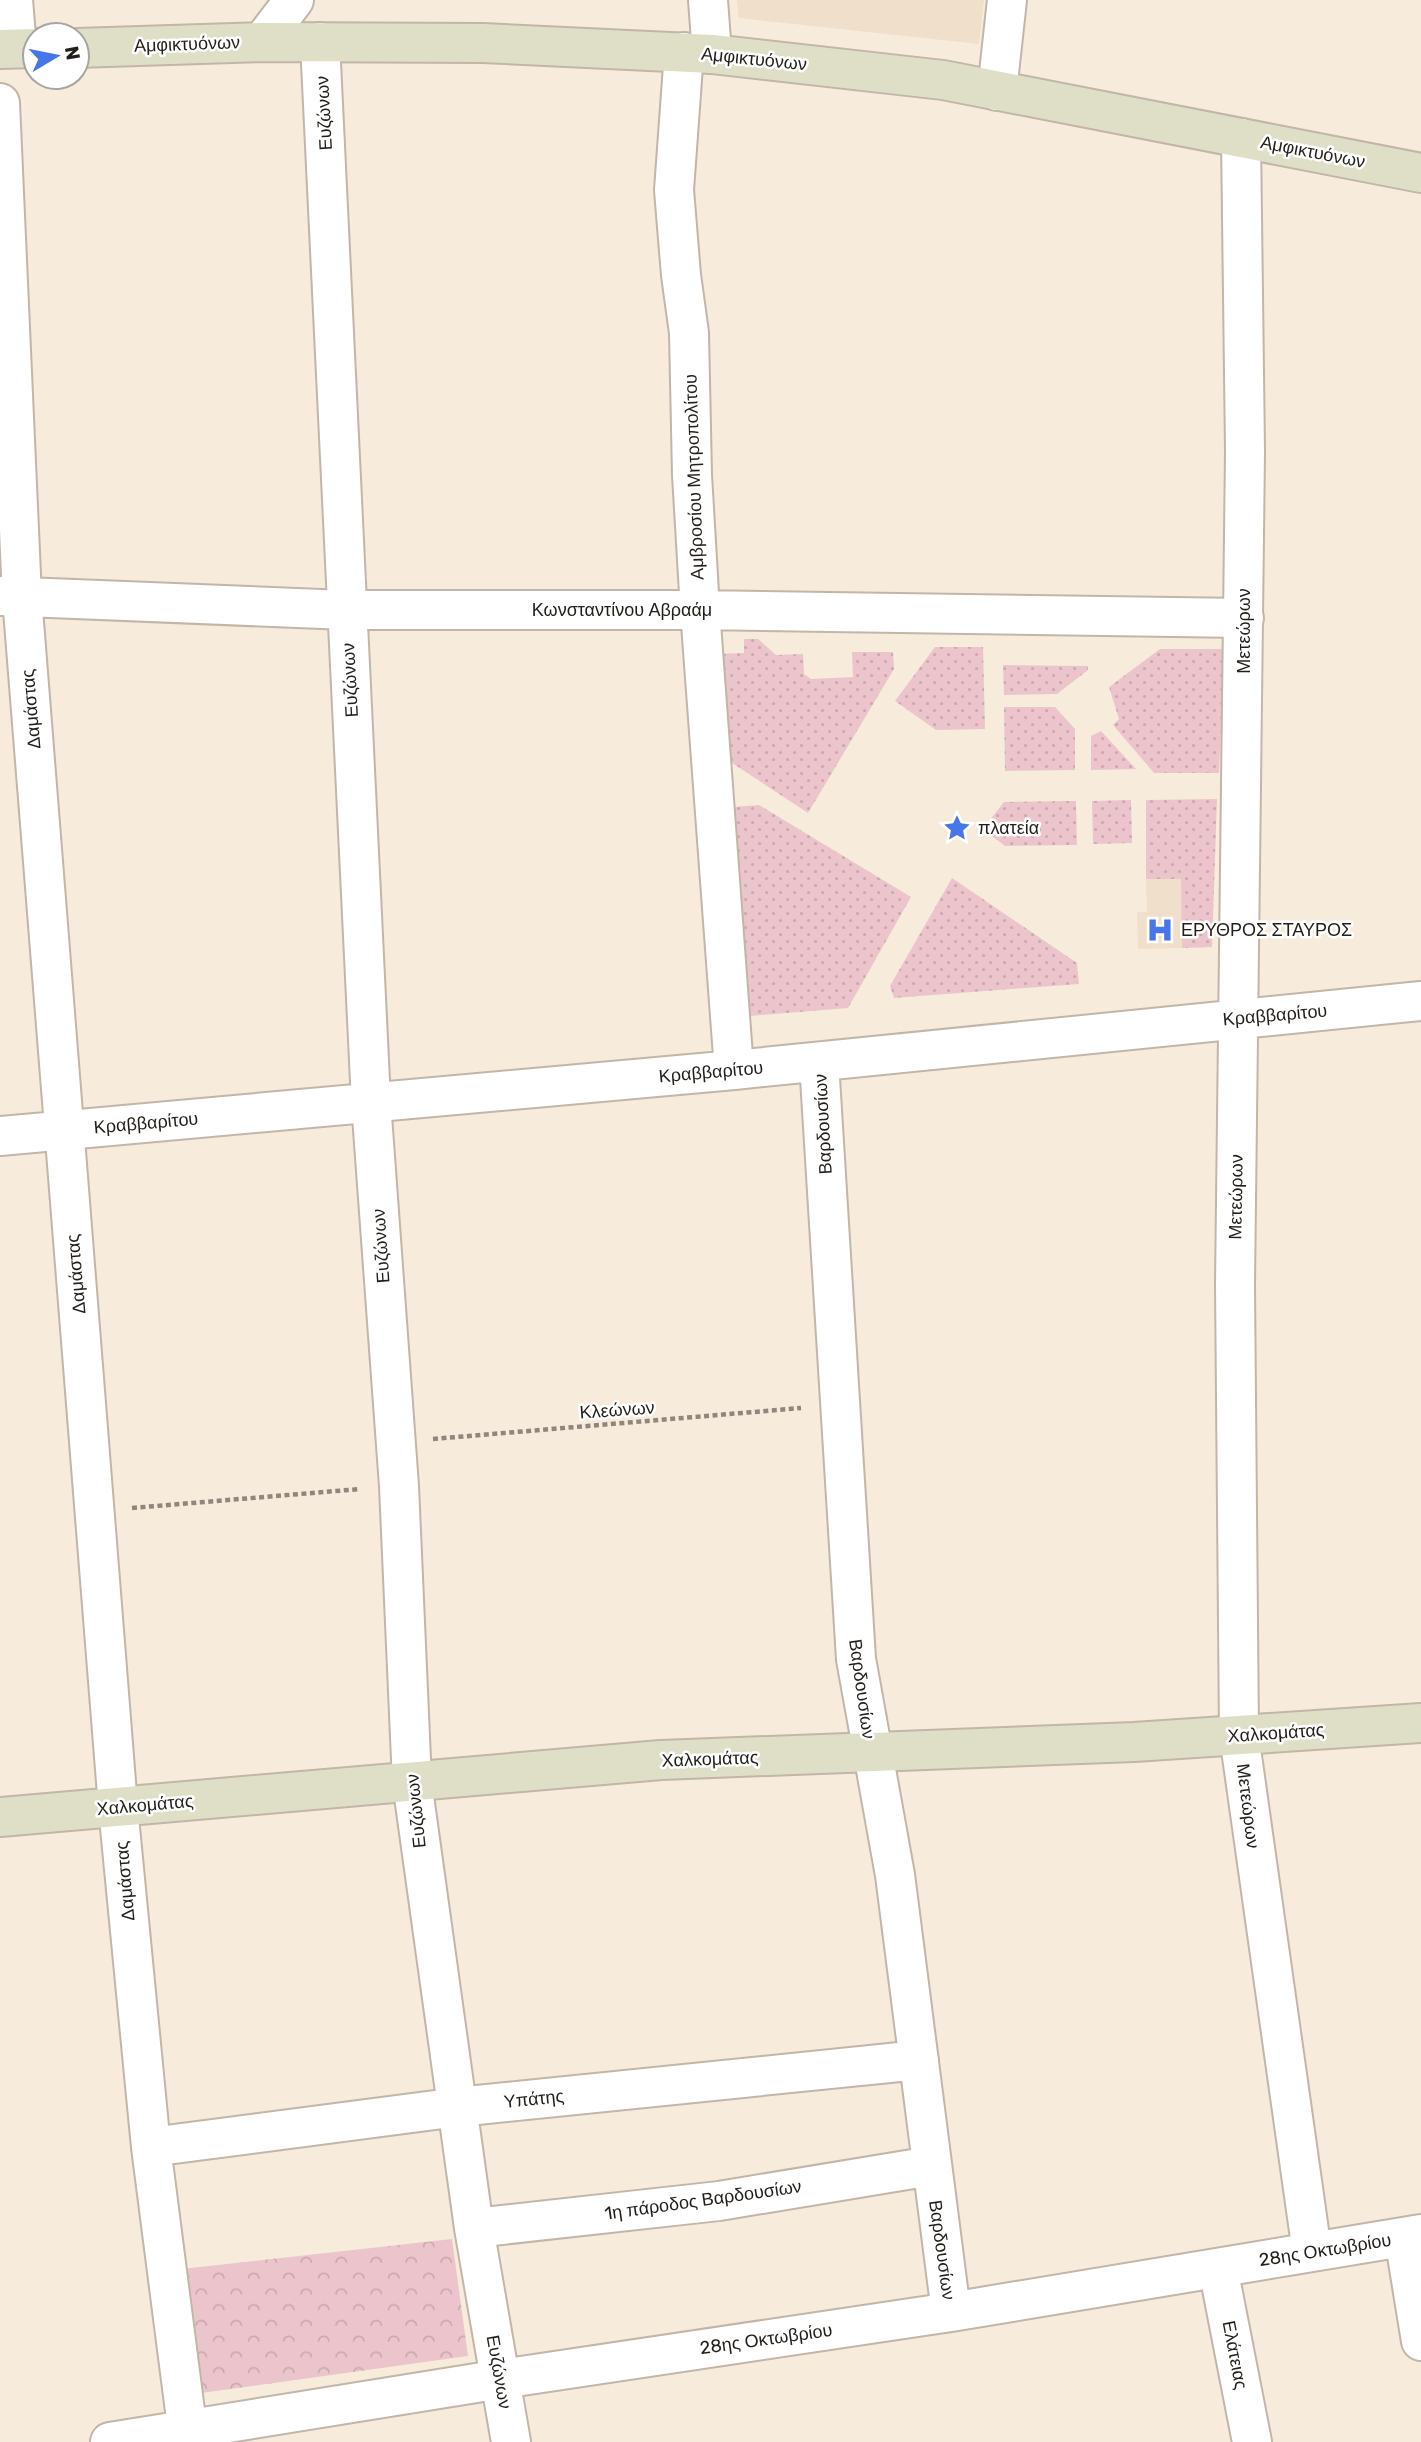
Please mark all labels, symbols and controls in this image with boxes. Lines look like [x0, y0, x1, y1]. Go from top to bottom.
north arrow [21, 21, 91, 91]
street label: Αμφικτυόνων [134, 31, 240, 57]
street label: Αμφικτυόνων [700, 43, 808, 75]
text: N [60, 44, 85, 62]
street label: Ευζώνων [311, 75, 337, 151]
street label: Αμφικτυόνων [1259, 131, 1367, 173]
street label: Αμβροσίου Μητροπολίτου [679, 374, 709, 580]
street label: Μετεώρων [1233, 588, 1255, 674]
street label: Κωνσταντίνου Αβραάμ [532, 599, 712, 621]
street label: Ευζώνων [337, 642, 363, 718]
street label: Δαμάστας [17, 668, 45, 750]
place icon: πλατεία [942, 813, 972, 843]
place label: πλατεία [978, 817, 1039, 839]
hospital icon: ΕΡΥΘΡΟΣ ΣΤΑΥΡΟΣ [1145, 915, 1175, 945]
place label: ΕΡΥΘΡΟΣ ΣΤΑΥΡΟΣ [1181, 919, 1352, 941]
street label: Κραββαρίτου [1222, 999, 1328, 1031]
street label: Κραββαρίτου [658, 1056, 764, 1088]
street label: Βαρδουσίων [809, 1073, 837, 1175]
street label: Κραββαρίτου [93, 1107, 199, 1139]
street label: Μετεώρων [1224, 1154, 1248, 1240]
street label: Ευζώνων [367, 1208, 395, 1284]
street label: Δαμάστας [62, 1233, 90, 1315]
street label: Κλεώνων [579, 1396, 655, 1424]
street label: Βαρδουσίων [844, 1638, 880, 1740]
street label: Χαλκομάτας [1227, 1719, 1325, 1747]
street label: Χαλκομάτας [661, 1746, 759, 1772]
street label: Μετεώρων [1232, 1762, 1264, 1850]
street label: Ευζώνων [401, 1773, 431, 1849]
street label: Χαλκομάτας [96, 1790, 195, 1820]
street label: Δαμάστας [111, 1840, 139, 1922]
street label: Υπάτης [503, 2085, 565, 2113]
street label: 1η πάροδος Βαρδουσίων [603, 2175, 803, 2225]
street label: Βαρδουσίων [924, 2199, 960, 2301]
street label: 28ης Οκτωβρίου [1257, 2229, 1393, 2271]
street label: 28ης Οκτωβρίου [698, 2319, 834, 2359]
street label: Ελάτειας [1218, 2319, 1252, 2391]
street label: Ευζώνων [482, 2333, 516, 2411]

